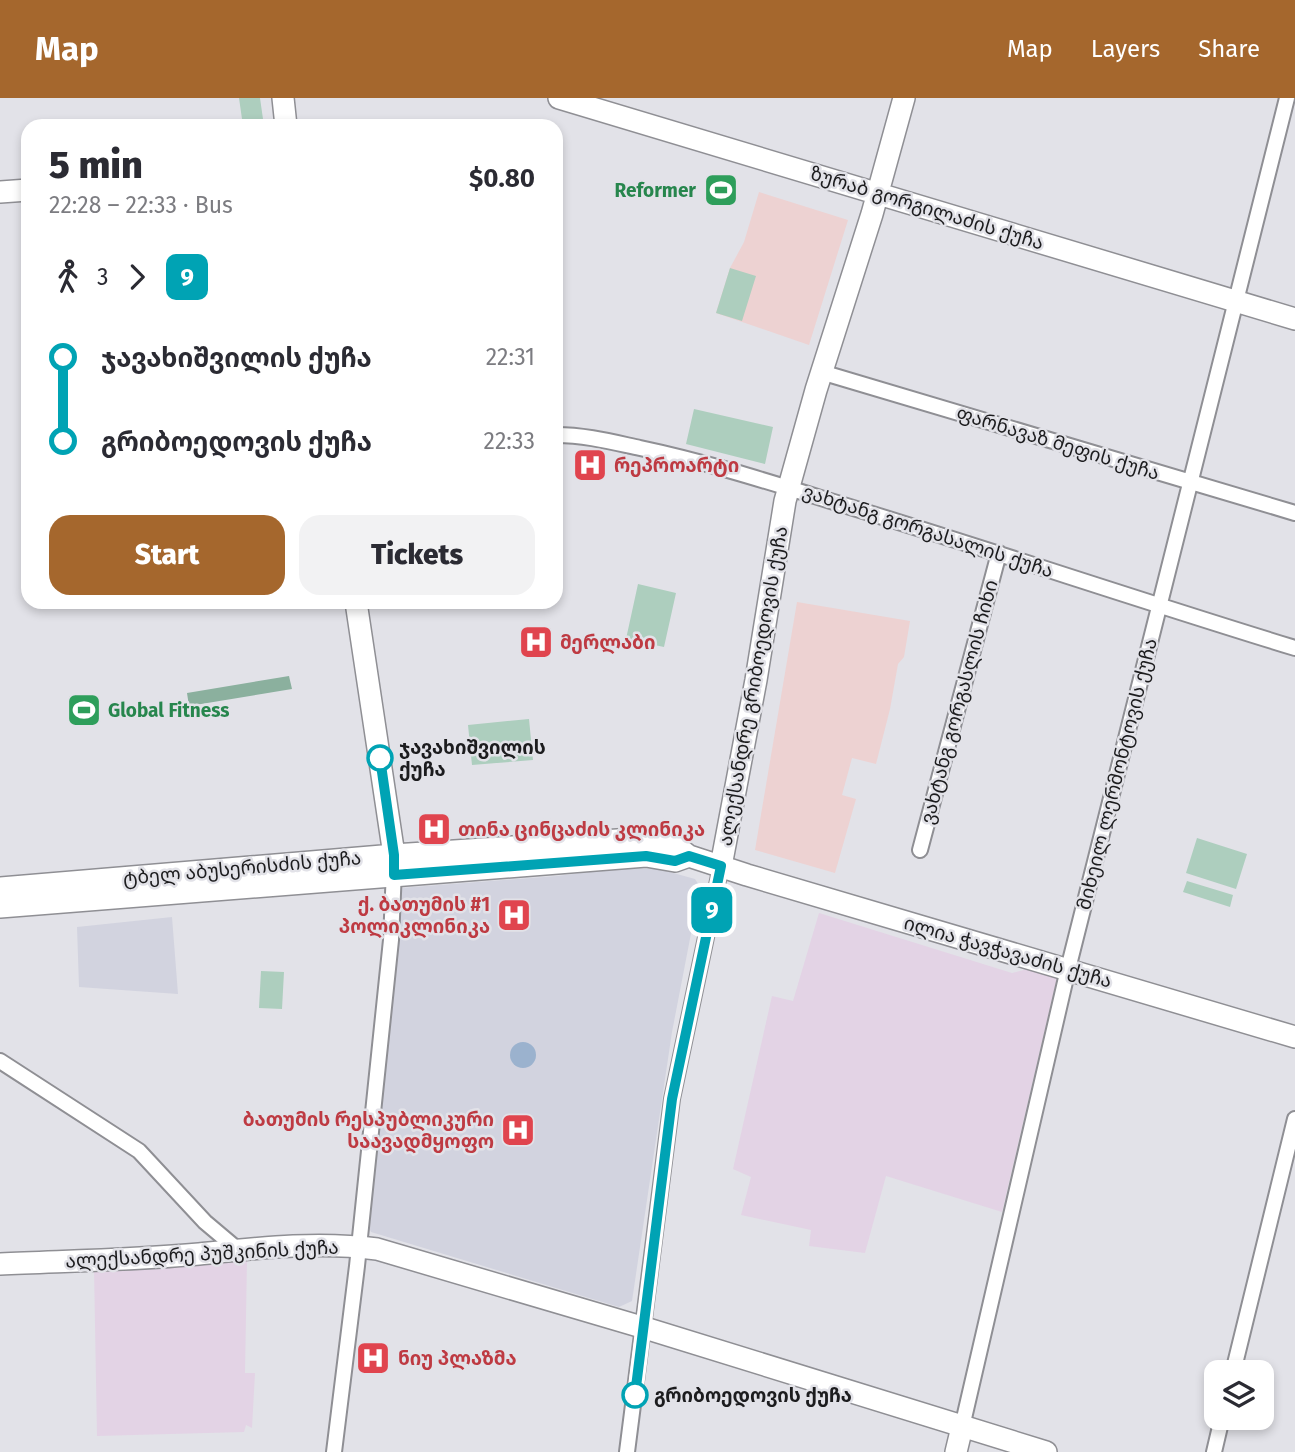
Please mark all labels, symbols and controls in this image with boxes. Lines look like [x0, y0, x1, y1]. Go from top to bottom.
text: Map [35, 29, 99, 69]
text: Map [1007, 35, 1053, 63]
text: Layers [1091, 35, 1160, 63]
text: Share [1198, 35, 1260, 63]
text: 5 min [49, 142, 143, 188]
street label: ზურაბ გორგილაძის ქუჩა [807, 162, 1046, 255]
text: $0.80 [469, 163, 535, 194]
sports icon: Reformer [702, 171, 740, 209]
place label: Reformer [615, 179, 696, 202]
text: 22:28 – 22:33 · Bus [49, 191, 233, 219]
icon: walk [49, 258, 87, 296]
icon: forward [118, 258, 156, 296]
text: 3 [97, 263, 108, 291]
text: 9 [180, 263, 194, 291]
text: ჯავახიშვილის ქუჩა [101, 343, 372, 374]
text: 22:31 [486, 343, 535, 371]
street label: ფარნავაზ მეფის ქუჩა [954, 401, 1162, 485]
text: გრიბოედოვის ქუჩა [101, 427, 372, 458]
text: 22:33 [484, 427, 535, 455]
hospital icon: რეპროარტი [571, 446, 609, 484]
place label: რეპროარტი [614, 454, 739, 477]
street label: ვახტანგ გორგასალის ქუჩა [799, 480, 1056, 583]
button: Start [49, 515, 285, 595]
button: Tickets [299, 515, 535, 595]
street label: ალექსანდრე გრიბოედოვის ქუჩა [714, 524, 793, 848]
street label: ვახტანგ გორგასლის ჩიხი [915, 577, 1004, 827]
hospital icon: მერლაბი [517, 623, 555, 661]
place label: მერლაბი [560, 631, 655, 654]
street label: მიხეილ ლერმონტოვის ქუჩა [1072, 636, 1163, 912]
sports icon: Global Fitness [65, 691, 103, 729]
place label: Global Fitness [108, 699, 230, 722]
place label: ჯავახიშვილის ქუჩა [399, 736, 546, 781]
marker: ჯავახიშვილის ქუჩა [367, 745, 393, 771]
hospital icon: თინა ცინცაძის კლინიკა [415, 810, 453, 848]
place label: თინა ცინცაძის კლინიკა [458, 818, 705, 841]
street label: ტბელ აბუსერისძის ქუჩა [122, 846, 362, 891]
line badge: 9 [689, 887, 735, 933]
place label: ქ. ბათუმის #1 პოლიკლინიკა [339, 893, 490, 938]
hospital icon: ქ. ბათუმის #1 პოლიკლინიკა [495, 896, 533, 934]
text: 9 [705, 896, 719, 924]
street label: ილია ჭავჭავაძის ქუჩა [901, 911, 1115, 994]
place label: ბათუმის რესპუბლიკური საავადმყოფო [243, 1108, 494, 1154]
hospital icon: ბათუმის რესპუბლიკური საავადმყოფო [499, 1111, 537, 1149]
street label: ალექსანდრე პუშკინის ქუჩა [65, 1235, 339, 1274]
hospital icon: ნიუ პლაზმა [354, 1339, 392, 1377]
place label: ნიუ პლაზმა [398, 1347, 517, 1370]
map controls [1204, 1360, 1274, 1430]
button: layers [1204, 1360, 1274, 1430]
marker: გრიბოედოვის ქუჩა [622, 1382, 648, 1408]
place label: გრიბოედოვის ქუჩა [654, 1384, 852, 1408]

